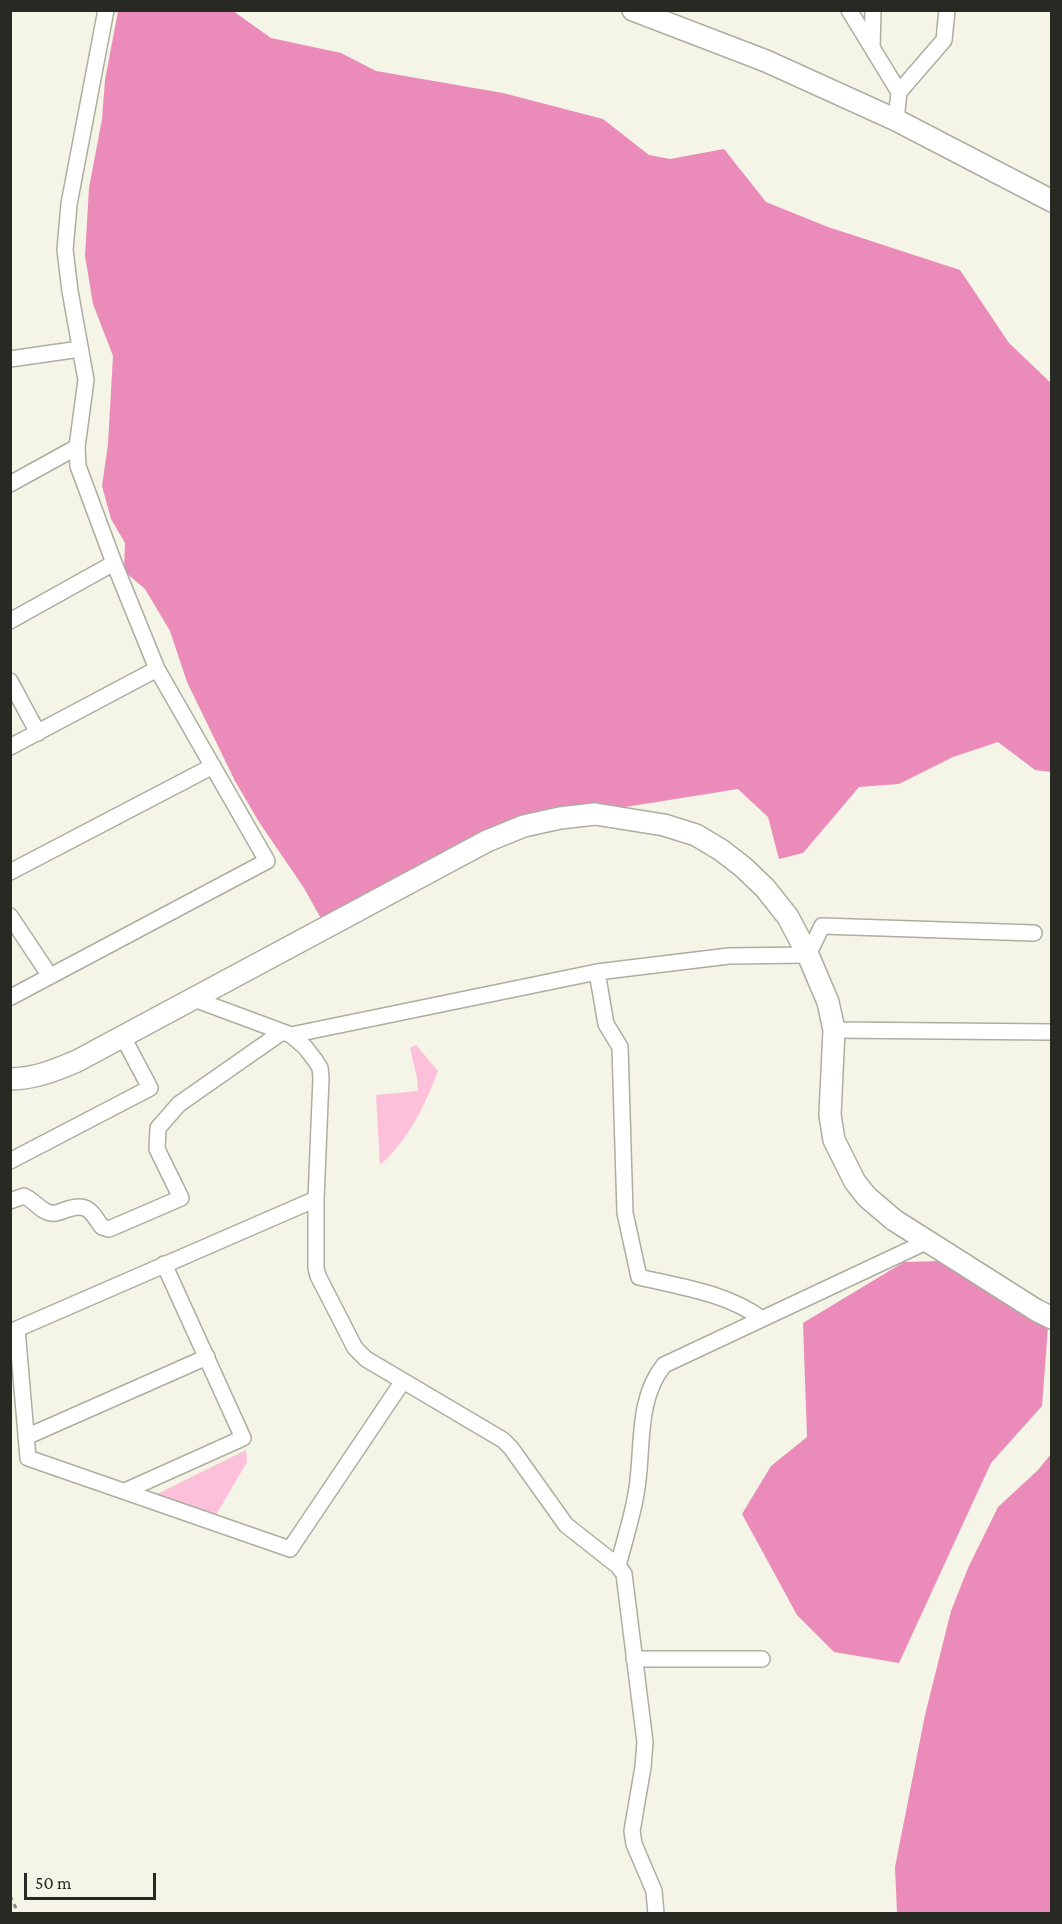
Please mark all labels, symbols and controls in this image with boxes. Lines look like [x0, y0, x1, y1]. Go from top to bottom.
scale bar [27, 1861, 159, 1899]
text: 50 m [35, 1873, 72, 1893]

